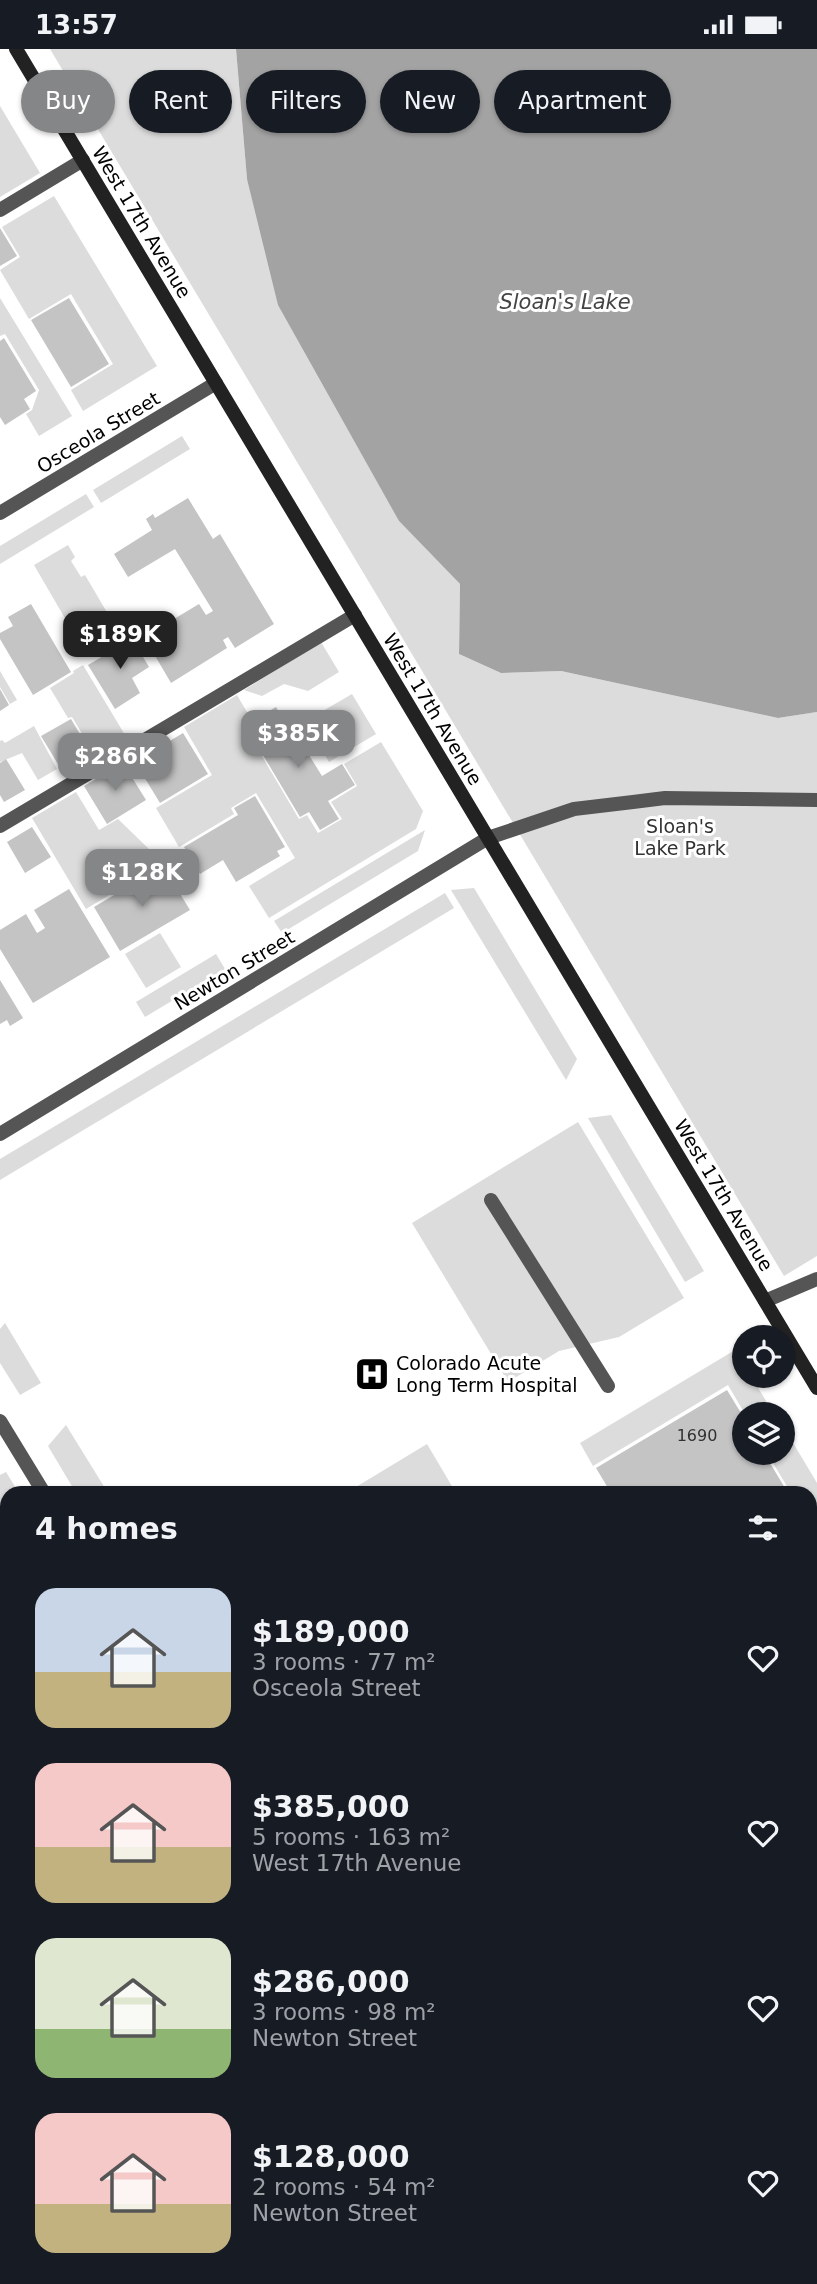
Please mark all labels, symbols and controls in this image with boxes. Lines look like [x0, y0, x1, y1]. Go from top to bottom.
text: 13:57 [35, 10, 118, 40]
chip: Buy [21, 70, 115, 133]
chip: Rent [129, 70, 232, 133]
chip: Filters [246, 70, 366, 133]
chip: New [380, 70, 480, 133]
chip: Apartment [494, 70, 671, 133]
street label: West 17th Avenue [88, 142, 196, 302]
water label: Sloan's Lake [499, 290, 631, 314]
street label: Osceola Street [33, 387, 163, 477]
pin: $189K [71, 611, 169, 671]
text: $189K [79, 621, 161, 647]
street label: West 17th Avenue [379, 629, 487, 789]
pin: $385K [249, 711, 347, 770]
text: $385K [257, 720, 339, 746]
pin: $286K [66, 733, 164, 793]
text: $286K [74, 743, 156, 769]
park label: Sloan's Lake Park [634, 815, 726, 859]
pin: $128K [93, 849, 191, 909]
text: $128K [101, 859, 183, 885]
street label: Newton Street [170, 925, 298, 1015]
street label: West 17th Avenue [670, 1115, 778, 1275]
map controls [732, 1325, 795, 1465]
button: locate [732, 1325, 795, 1388]
place label: Colorado Acute Long Term Hospital [396, 1352, 578, 1396]
hospital icon: Colorado Acute Long Term Hospital [353, 1355, 391, 1393]
button: layers [732, 1402, 795, 1465]
house number: 1690 [677, 1426, 717, 1445]
icon: filters [744, 1509, 782, 1547]
text: 4 homes [35, 1511, 178, 1546]
text: $189,000 [252, 1614, 410, 1649]
icon: home [91, 1616, 175, 1700]
icon: heart [744, 1639, 782, 1677]
text: 3 rooms · 77 m² [252, 1649, 436, 1675]
text: Osceola Street [252, 1675, 421, 1701]
text: $385,000 [252, 1789, 410, 1824]
icon: home [91, 1791, 175, 1875]
icon: heart [744, 1814, 782, 1852]
text: 5 rooms · 163 m² [252, 1824, 450, 1850]
text: West 17th Avenue [252, 1850, 461, 1876]
text: $286,000 [252, 1964, 410, 1999]
icon: home [91, 1966, 175, 2050]
icon: heart [744, 1989, 782, 2027]
text: 3 rooms · 98 m² [252, 1999, 436, 2025]
text: Newton Street [252, 2025, 417, 2051]
text: $128,000 [252, 2139, 410, 2174]
icon: home [91, 2141, 175, 2225]
icon: heart [744, 2164, 782, 2202]
text: 2 rooms · 54 m² [252, 2174, 436, 2200]
text: Newton Street [252, 2200, 417, 2226]

